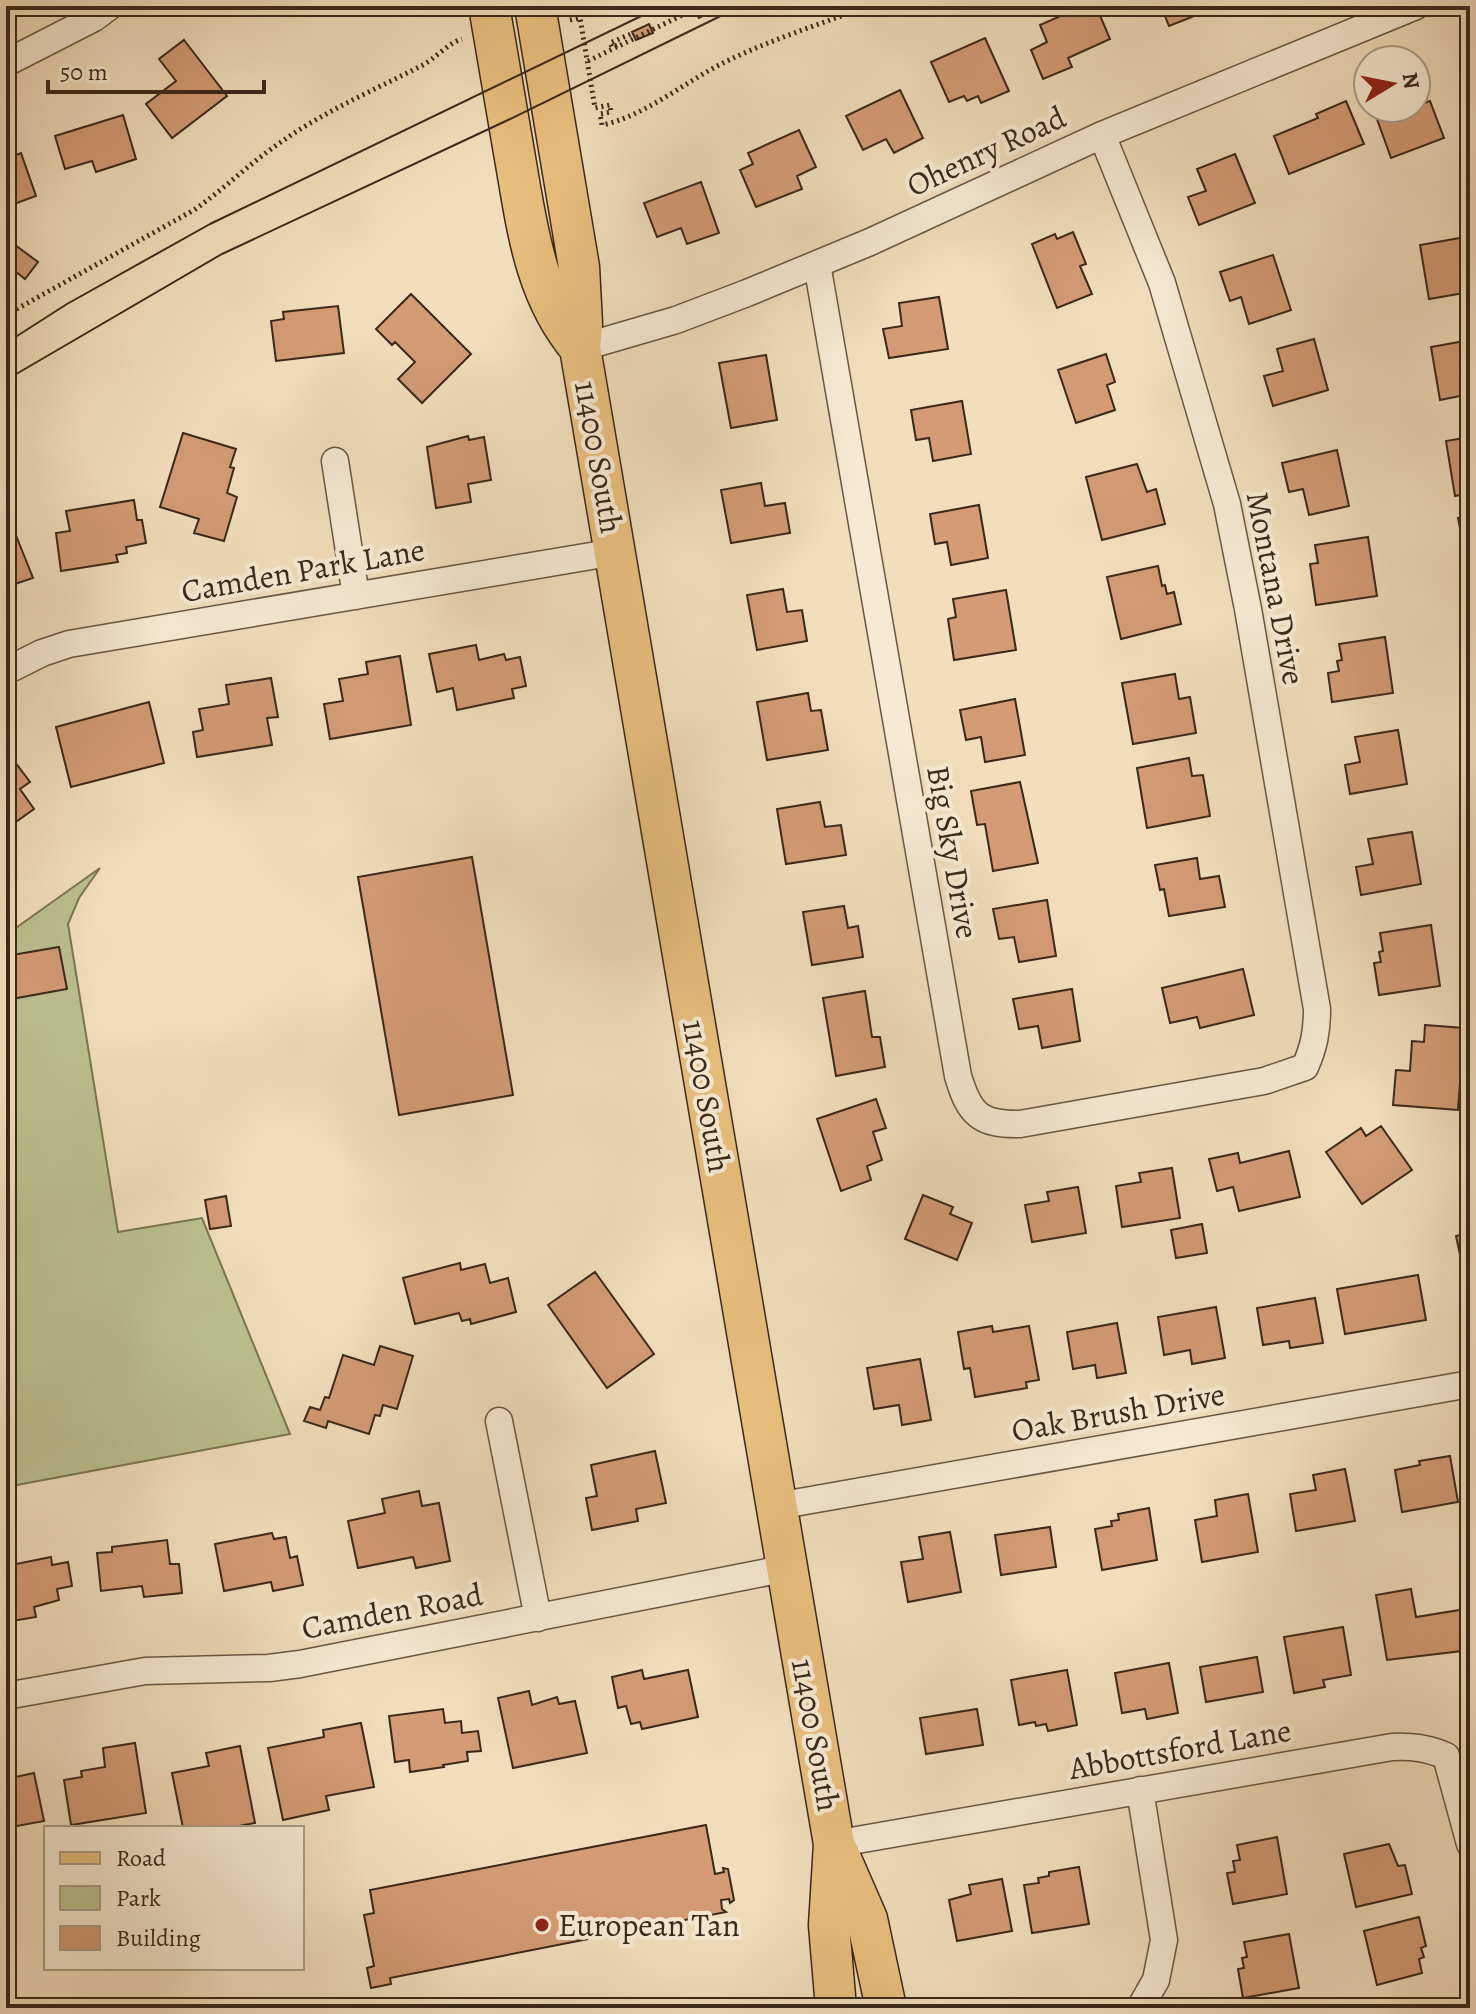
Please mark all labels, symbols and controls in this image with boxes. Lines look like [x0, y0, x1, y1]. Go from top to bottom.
scale bar [48, 44, 264, 94]
north arrow [1352, 44, 1432, 124]
text: 50 m [60, 56, 108, 88]
text: N [1395, 70, 1427, 91]
street label: Ohenry Road [899, 95, 1074, 207]
street label: 11400 South [564, 377, 634, 537]
street label: Montana Drive [1236, 488, 1316, 688]
street label: Camden Park Lane [178, 527, 428, 613]
street label: Big Sky Drive [916, 762, 990, 942]
street label: 11400 South [672, 1016, 742, 1176]
street label: Oak Brush Drive [1008, 1372, 1228, 1452]
street label: Camden Road [298, 1572, 487, 1650]
street label: 11400 South [781, 1655, 851, 1815]
street label: Abbottsford Lane [1064, 1708, 1295, 1790]
legend [44, 1826, 304, 1970]
text: Road [116, 1842, 166, 1874]
text: Park [116, 1882, 161, 1914]
place label: European Tan [558, 1903, 740, 1947]
marker: European Tan [533, 1916, 551, 1934]
text: Building [116, 1922, 201, 1954]

